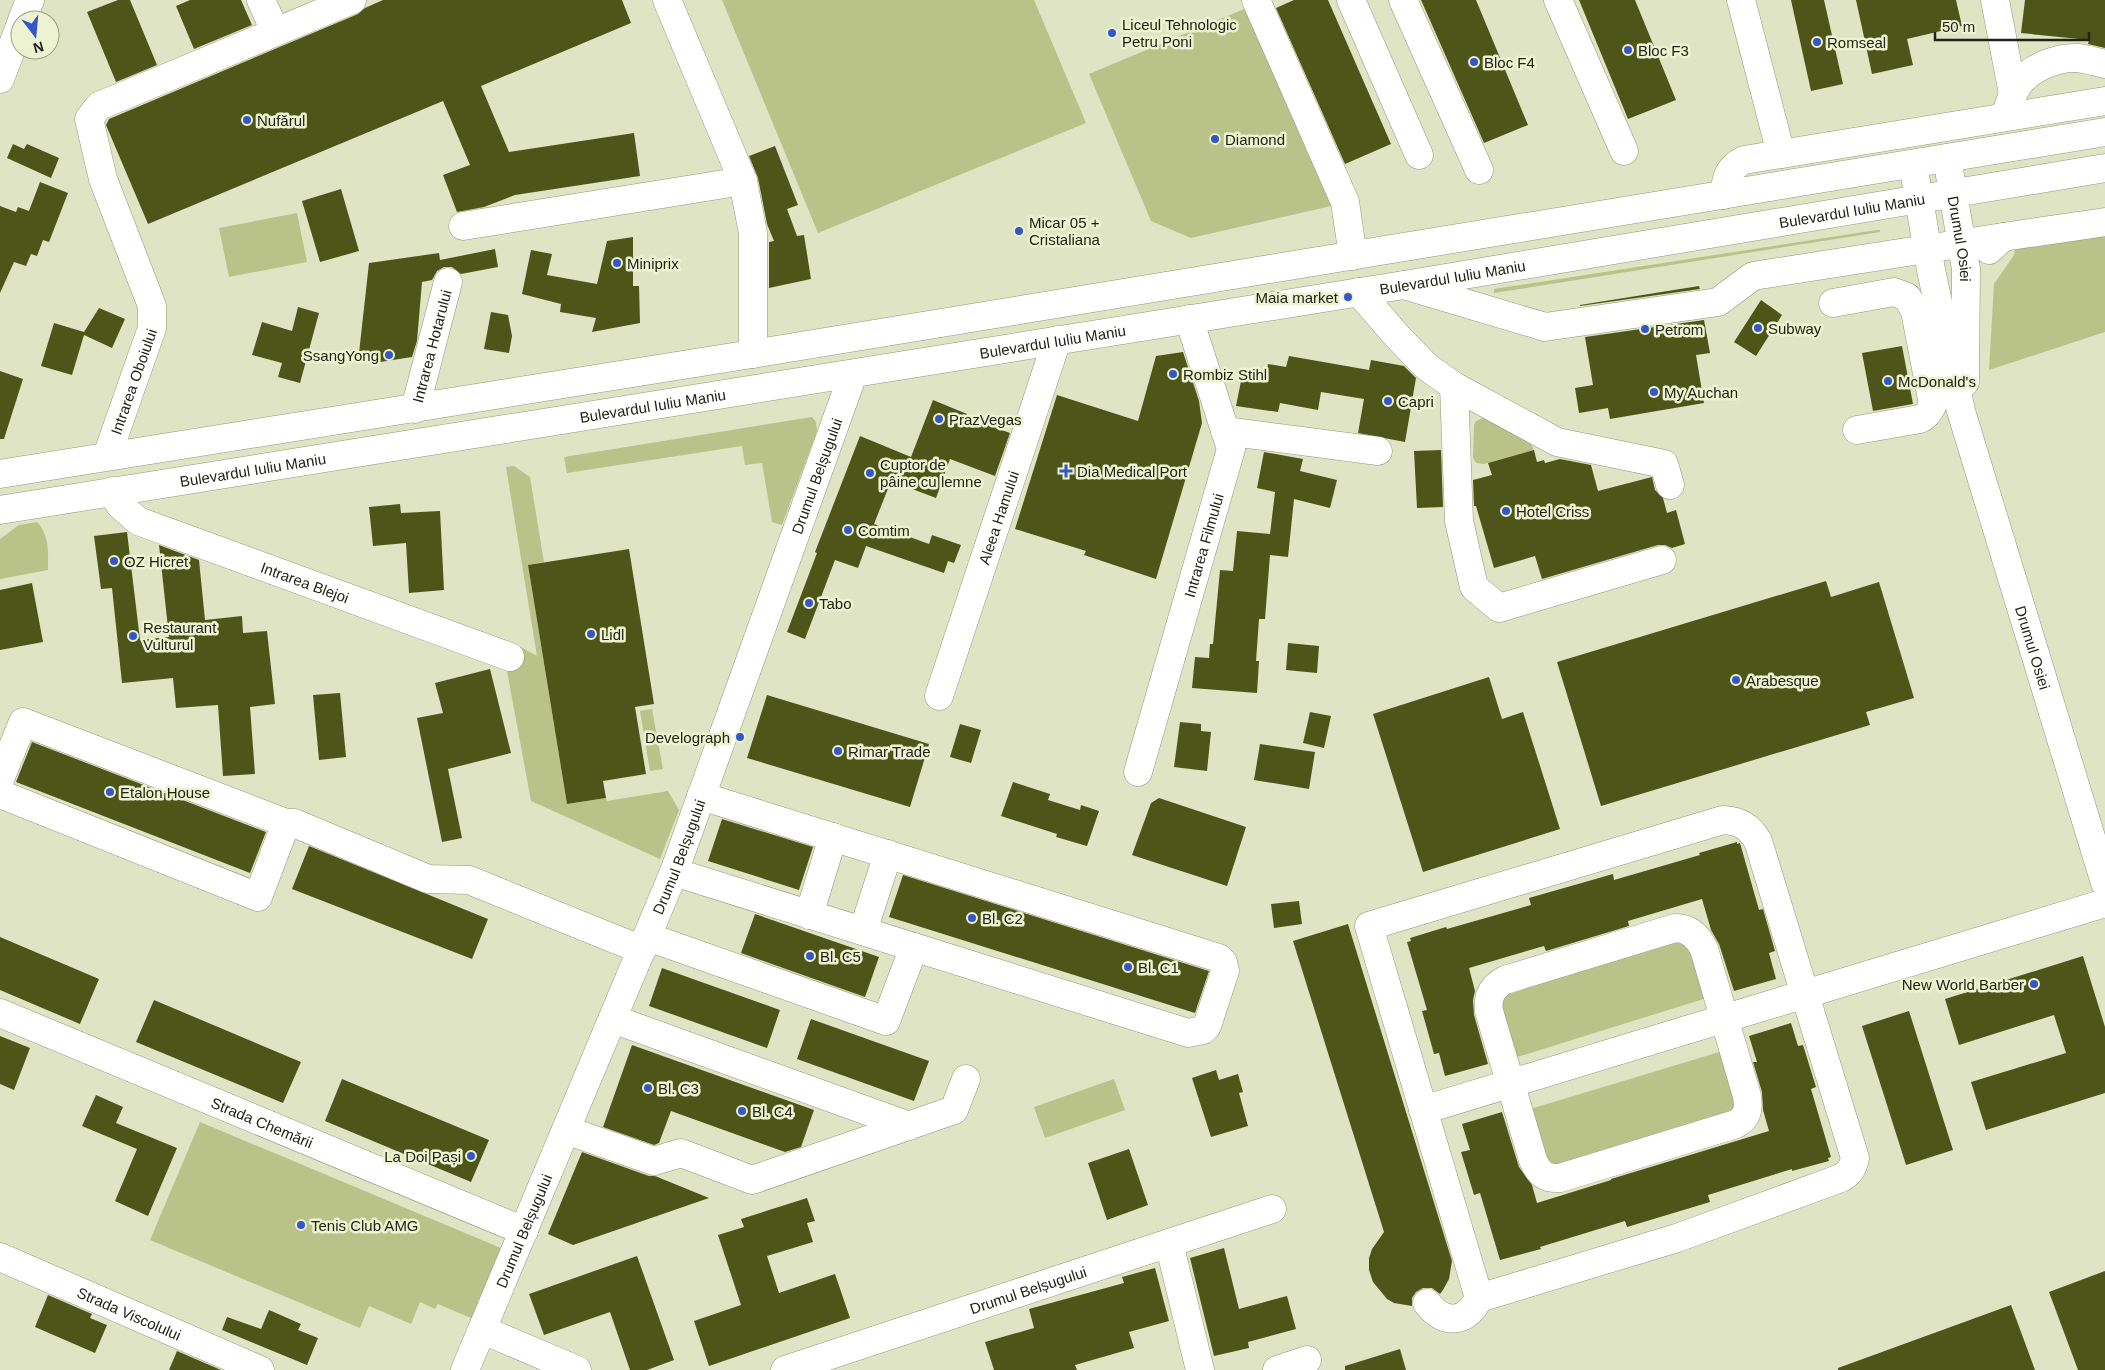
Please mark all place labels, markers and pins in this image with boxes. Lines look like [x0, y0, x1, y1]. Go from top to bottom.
place label: Liceul Tehnologic Petru Poni [1122, 16, 1237, 50]
marker: Liceul Tehnologic Petru Poni [1106, 27, 1118, 39]
place label: Romseal [1827, 34, 1886, 51]
marker: Romseal [1811, 36, 1823, 48]
place label: Bloc F3 [1638, 42, 1689, 59]
marker: Bloc F3 [1622, 44, 1634, 56]
place label: Bloc F4 [1484, 54, 1535, 71]
marker: Bloc F4 [1468, 56, 1480, 68]
place label: Nufărul [257, 112, 305, 129]
marker: Nufărul [241, 114, 253, 126]
place label: Diamond [1225, 131, 1285, 148]
marker: Diamond [1209, 133, 1221, 145]
place label: Micar 05 + Cristaliana [1029, 214, 1101, 248]
marker: Micar 05 + Cristaliana [1013, 225, 1025, 237]
place label: Miniprix [627, 255, 679, 272]
marker: Miniprix [611, 257, 623, 269]
place label: Maia market [1255, 289, 1339, 306]
marker: Maia market [1342, 291, 1354, 303]
place label: Subway [1768, 320, 1822, 337]
place label: Petrom [1655, 321, 1703, 338]
marker: Subway [1752, 322, 1764, 334]
marker: Petrom [1639, 323, 1651, 335]
place label: SsangYong [303, 347, 379, 364]
marker: SsangYong [383, 349, 395, 361]
place label: Rombiz Stihl [1183, 366, 1267, 383]
marker: Rombiz Stihl [1167, 368, 1179, 380]
place label: McDonald's [1898, 373, 1976, 390]
marker: McDonald's [1882, 375, 1894, 387]
place label: My Auchan [1664, 384, 1738, 401]
marker: My Auchan [1648, 386, 1660, 398]
place label: Capri [1398, 393, 1434, 410]
marker: Capri [1382, 395, 1394, 407]
place label: PrazVegas [949, 411, 1022, 428]
marker: PrazVegas [933, 413, 945, 425]
place label: Cuptor de pâine cu lemne [880, 456, 982, 490]
place label: Dia Medical Port [1077, 463, 1188, 480]
marker: Dia Medical Port [1059, 464, 1073, 478]
marker: Cuptor de pâine cu lemne [864, 467, 876, 479]
place label: Hotel Criss [1516, 503, 1589, 520]
marker: Hotel Criss [1500, 505, 1512, 517]
place label: Comtim [858, 522, 910, 539]
marker: Comtim [842, 524, 854, 536]
place label: OZ Hicret [124, 553, 189, 570]
marker: OZ Hicret [108, 555, 120, 567]
place label: Tabo [819, 595, 852, 612]
marker: Tabo [803, 597, 815, 609]
place label: Restaurant Vulturul [143, 619, 217, 653]
place label: Lidl [601, 626, 624, 643]
marker: Lidl [585, 628, 597, 640]
marker: Restaurant Vulturul [127, 630, 139, 642]
place label: Arabesque [1746, 672, 1819, 689]
marker: Arabesque [1730, 674, 1742, 686]
place label: Develograph [645, 729, 730, 746]
marker: Develograph [734, 731, 746, 743]
place label: Rimar Trade [848, 743, 931, 760]
marker: Rimar Trade [832, 745, 844, 757]
place label: Etalon House [120, 784, 210, 801]
marker: Etalon House [104, 786, 116, 798]
place label: Bl. C2 [982, 910, 1023, 927]
marker: Bl. C2 [966, 912, 978, 924]
place label: Bl. C5 [820, 948, 861, 965]
marker: Bl. C5 [804, 950, 816, 962]
place label: Bl. C1 [1138, 959, 1179, 976]
marker: Bl. C1 [1122, 961, 1134, 973]
place label: New World Barber [1902, 976, 2024, 993]
marker: New World Barber [2028, 978, 2040, 990]
place label: Bl. C3 [658, 1080, 699, 1097]
marker: Bl. C3 [642, 1082, 654, 1094]
place label: Bl. C4 [752, 1103, 793, 1120]
marker: Bl. C4 [736, 1105, 748, 1117]
place label: La Doi Pași [384, 1148, 461, 1165]
marker: La Doi Pași [465, 1150, 477, 1162]
place label: Tenis Club AMG [311, 1217, 419, 1234]
marker: Tenis Club AMG [295, 1219, 307, 1231]

